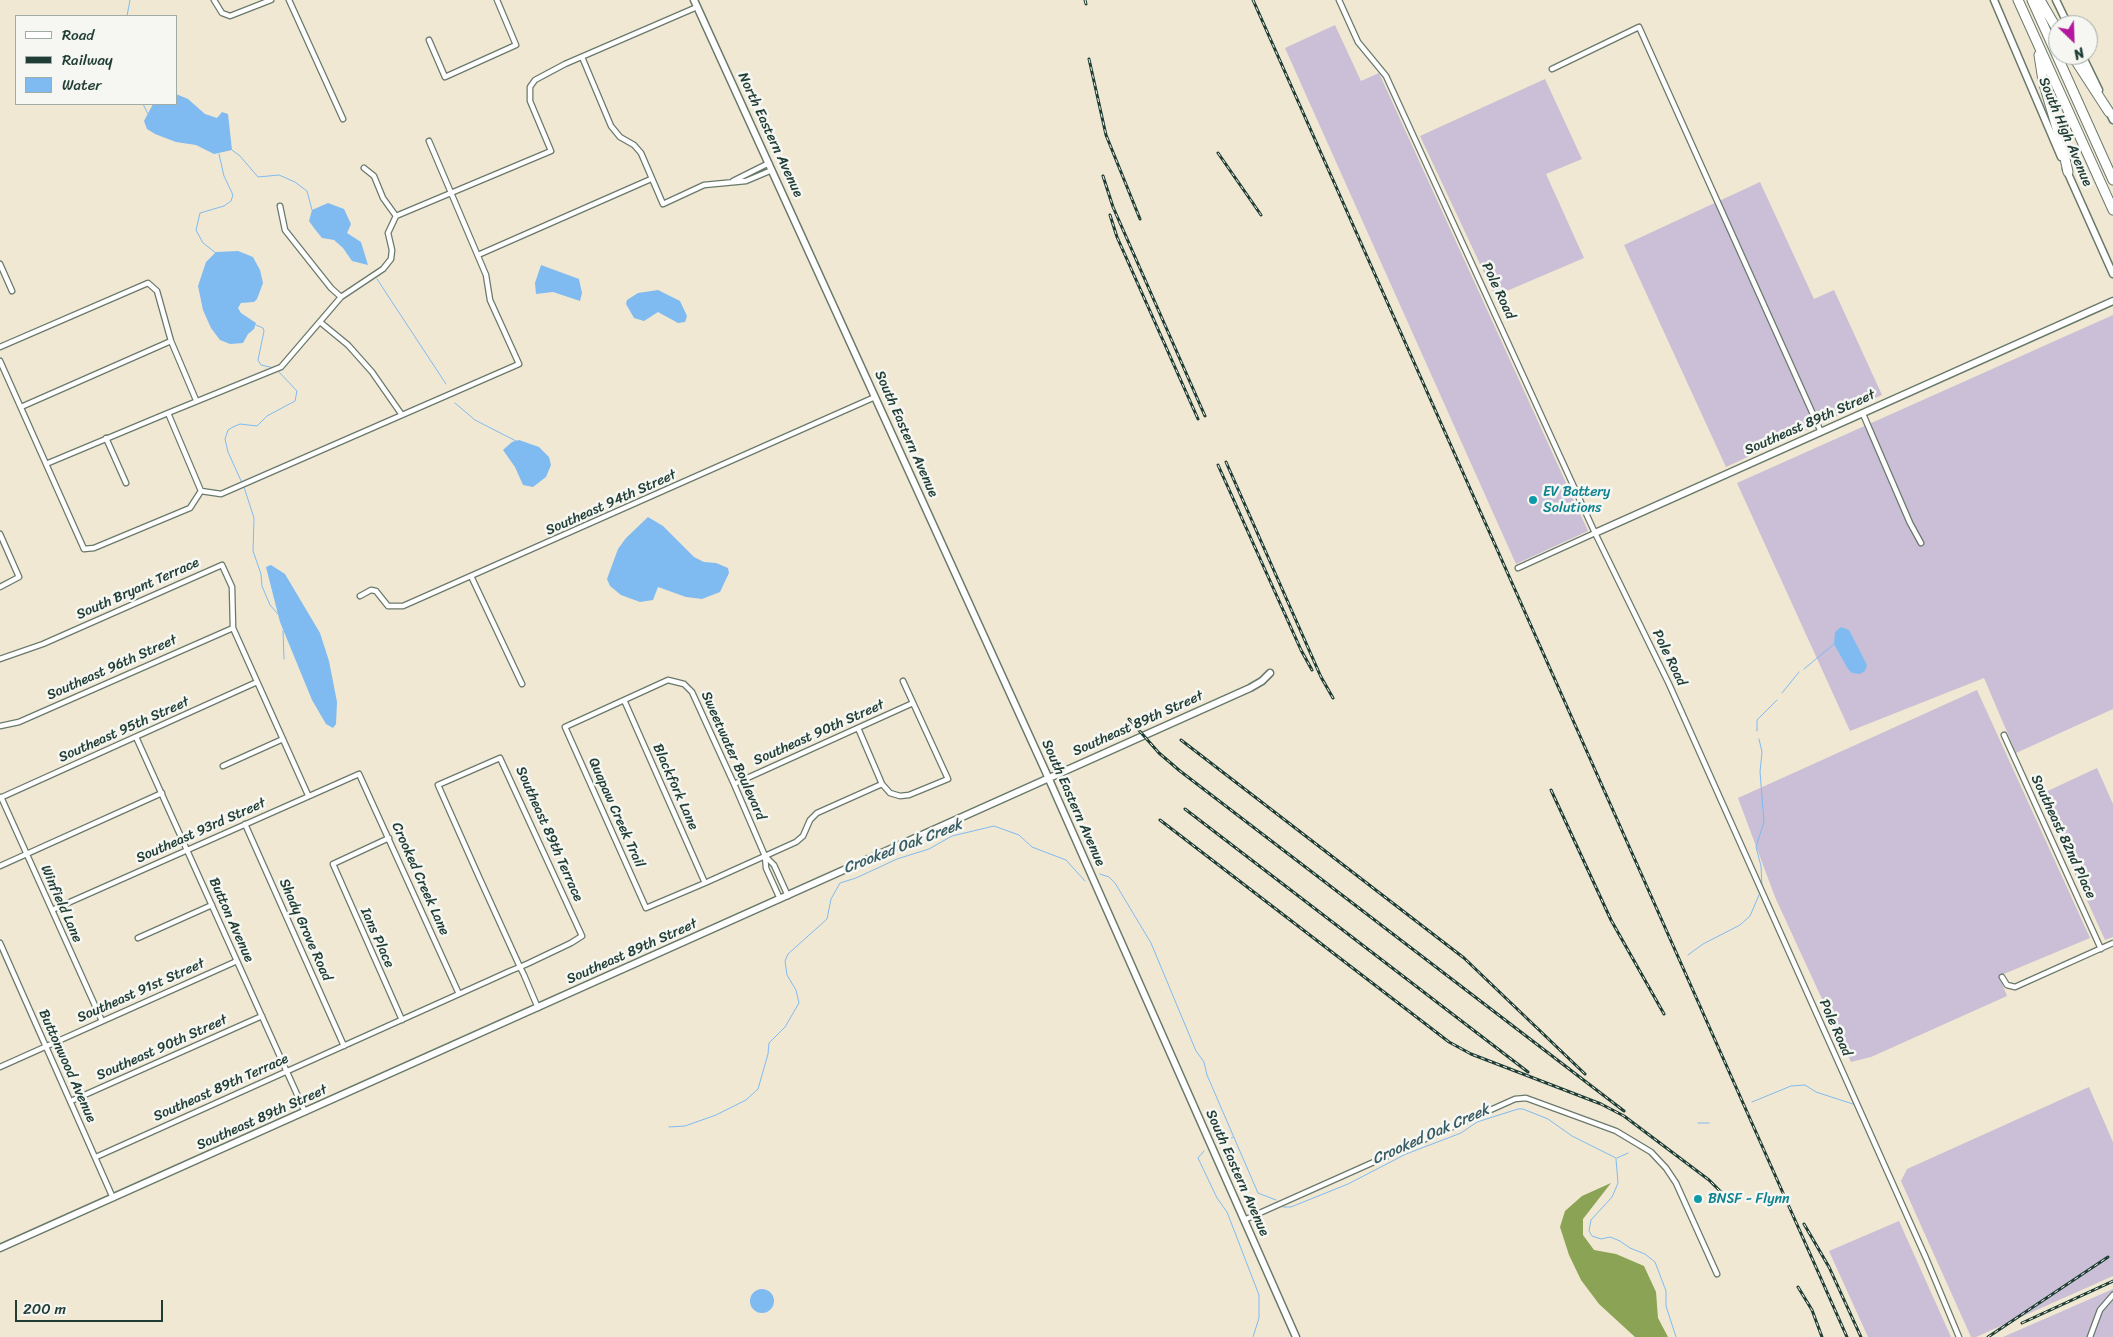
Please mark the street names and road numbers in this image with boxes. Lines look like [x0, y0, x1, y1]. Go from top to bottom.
street label: North Eastern Avenue [734, 70, 806, 200]
street label: South High Avenue [2034, 75, 2096, 189]
street label: Pole Road [1478, 260, 1518, 322]
street label: South Eastern Avenue [871, 368, 941, 500]
street label: Southeast 89th Street [1742, 387, 1878, 459]
street label: Southeast 94th Street [543, 467, 679, 539]
street label: South Bryant Terrace [74, 554, 202, 624]
street label: Pole Road [1648, 627, 1690, 689]
street label: Southeast 96th Street [44, 632, 180, 704]
street label: Southeast 89th Street [1070, 688, 1206, 760]
street label: Sweetwater Boulevard [697, 689, 769, 823]
street label: Southeast 95th Street [56, 694, 192, 766]
street label: Southeast 90th Street [751, 697, 887, 769]
street label: South Eastern Avenue [1038, 737, 1108, 869]
street label: Blackfork Lane [648, 741, 702, 833]
street label: Quapaw Creek Trail [584, 755, 648, 871]
street label: Southeast 89th Terrace [512, 764, 586, 904]
street label: Southeast 82nd Place [2027, 772, 2099, 902]
street label: Southeast 93rd Street [134, 795, 268, 867]
street label: Crooked Creek Lane [387, 820, 453, 938]
street label: Winfield Lane [36, 863, 86, 945]
street label: Button Avenue [205, 875, 257, 965]
street label: Shady Grove Road [275, 876, 335, 984]
street label: Ians Place [356, 905, 398, 971]
street label: Southeast 89th Street [564, 916, 700, 988]
street label: Southeast 91st Street [75, 955, 207, 1027]
street label: Pole Road [1815, 997, 1855, 1059]
street label: Buttonwood Avenue [35, 1007, 99, 1125]
street label: Southeast 90th Street [94, 1012, 230, 1084]
street label: Southeast 89th Terrace [151, 1051, 291, 1125]
street label: Southeast 89th Street [194, 1082, 330, 1154]
street label: South Eastern Avenue [1202, 1107, 1272, 1239]

